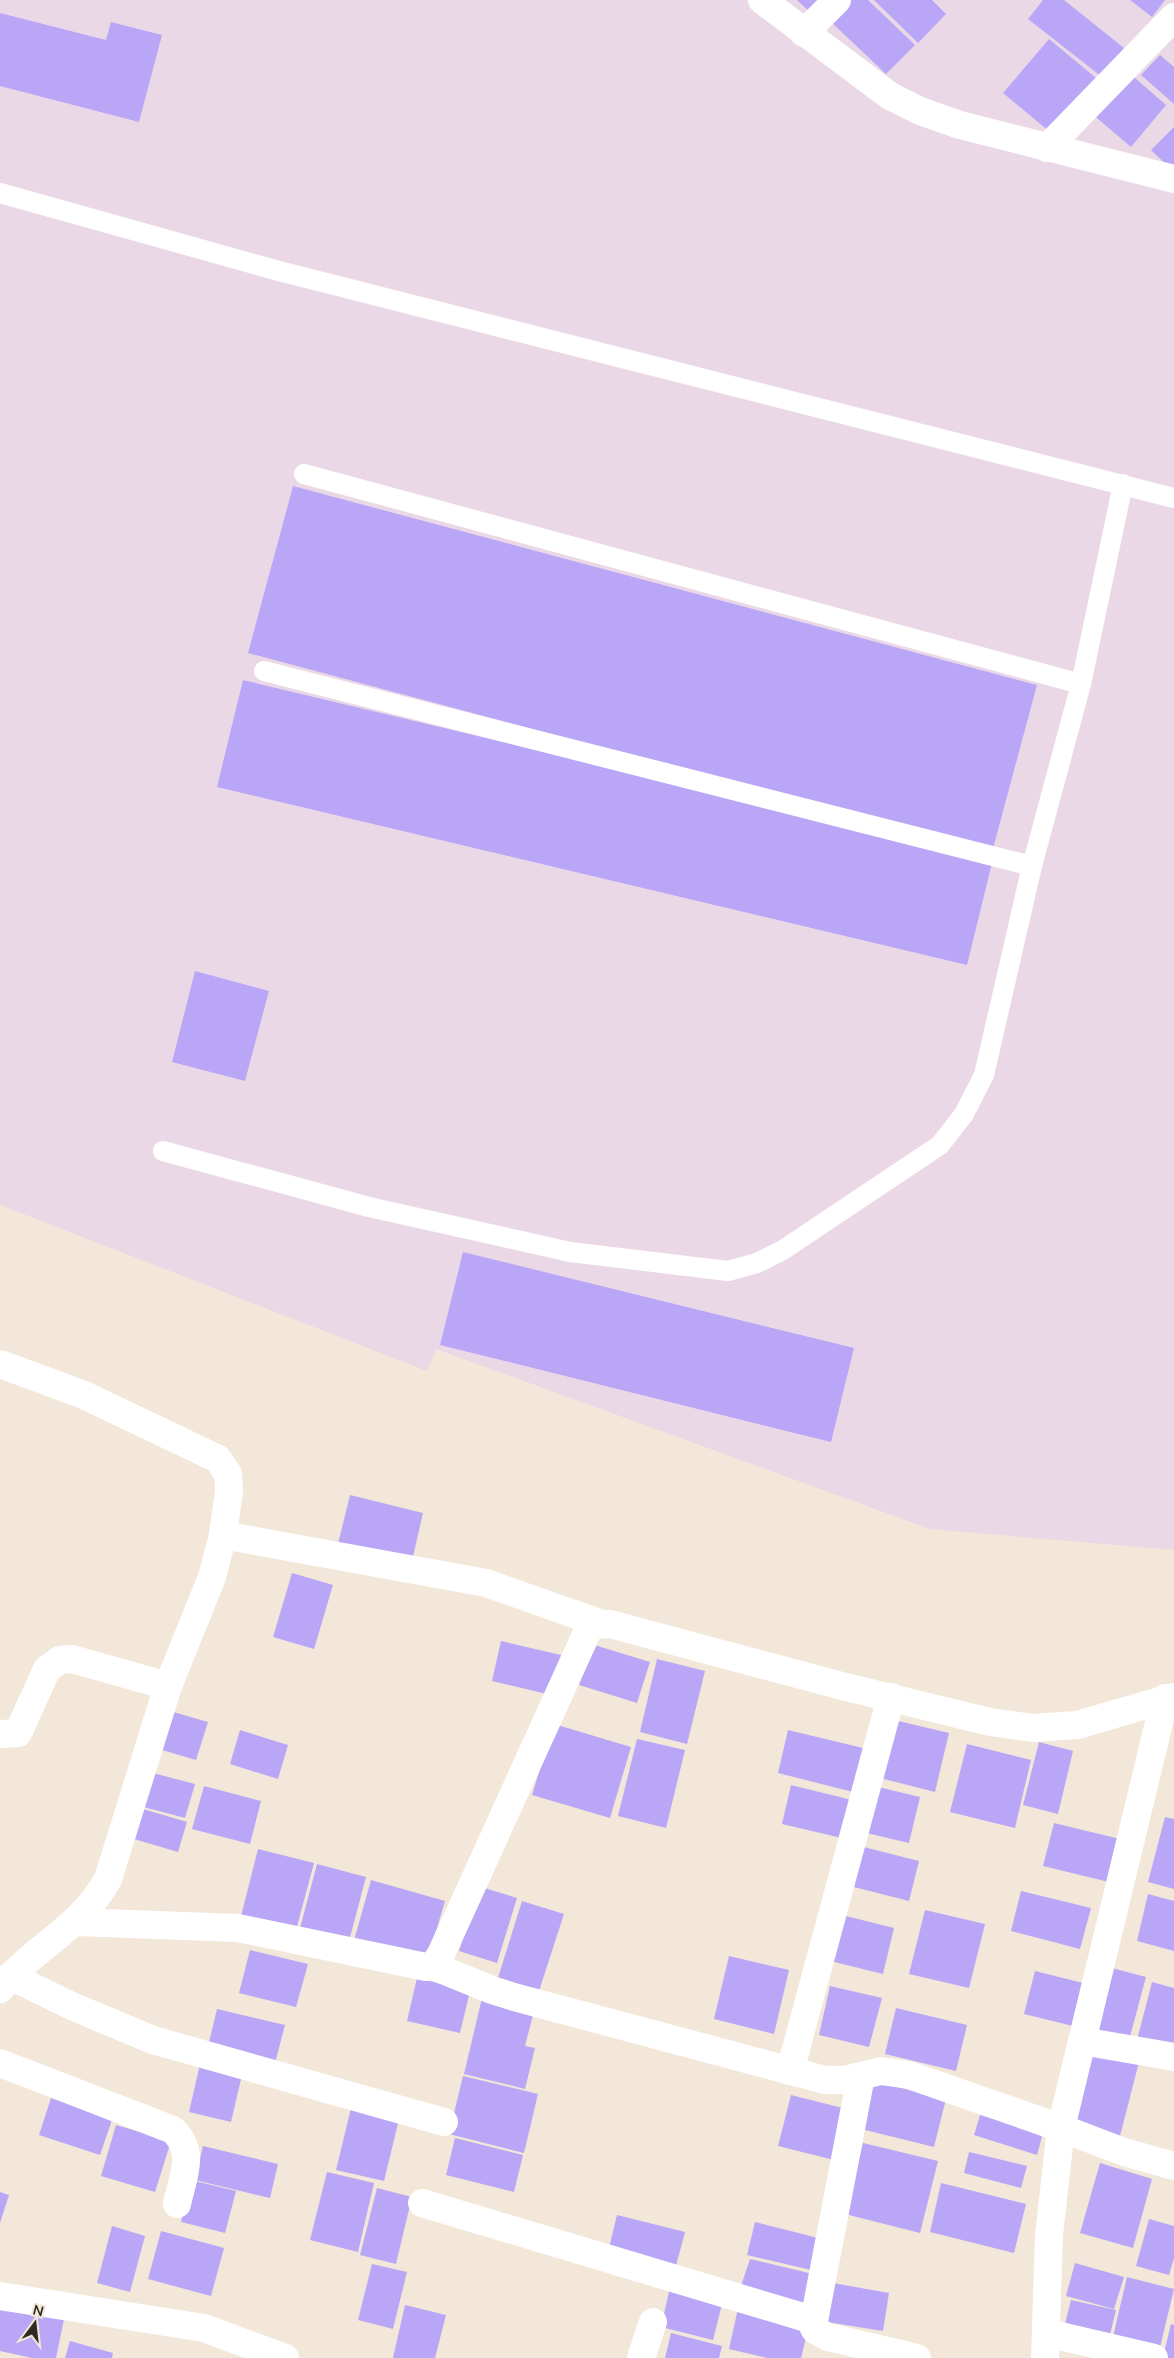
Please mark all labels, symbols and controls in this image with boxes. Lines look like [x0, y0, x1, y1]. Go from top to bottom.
north arrow [10, 2298, 60, 2348]
text: N [31, 2300, 46, 2321]

